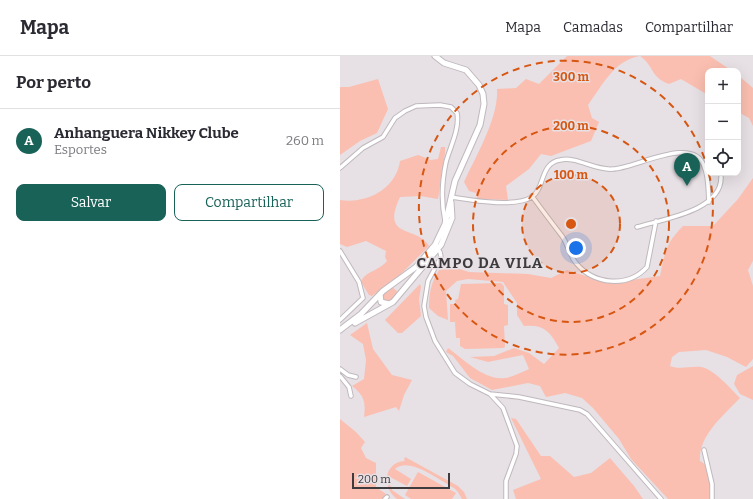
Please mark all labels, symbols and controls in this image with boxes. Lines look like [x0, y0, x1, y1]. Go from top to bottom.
text: Mapa [20, 16, 69, 39]
text: Mapa [505, 19, 541, 36]
text: Camadas [563, 19, 623, 36]
text: Compartilhar [645, 19, 733, 36]
map controls [705, 68, 741, 176]
button: + [705, 68, 741, 104]
text: 300 m [553, 70, 589, 84]
text: Por perto [16, 72, 91, 93]
button: − [705, 104, 741, 140]
text: 200 m [553, 119, 589, 133]
text: Anhanguera Nikkey Clube [54, 124, 239, 142]
text: A [24, 133, 34, 148]
text: 260 m [286, 133, 324, 148]
button: locate [705, 140, 741, 176]
text: Esportes [54, 142, 107, 157]
pin: A [674, 153, 700, 186]
text: 100 m [554, 168, 589, 182]
button: Salvar [16, 184, 166, 221]
button: Compartilhar [174, 184, 324, 221]
centre of rings [564, 217, 578, 231]
your location [566, 238, 586, 258]
district label: CAMPO DA VILA [416, 254, 544, 272]
scale bar [352, 471, 450, 490]
text: 200 m [358, 473, 391, 486]

